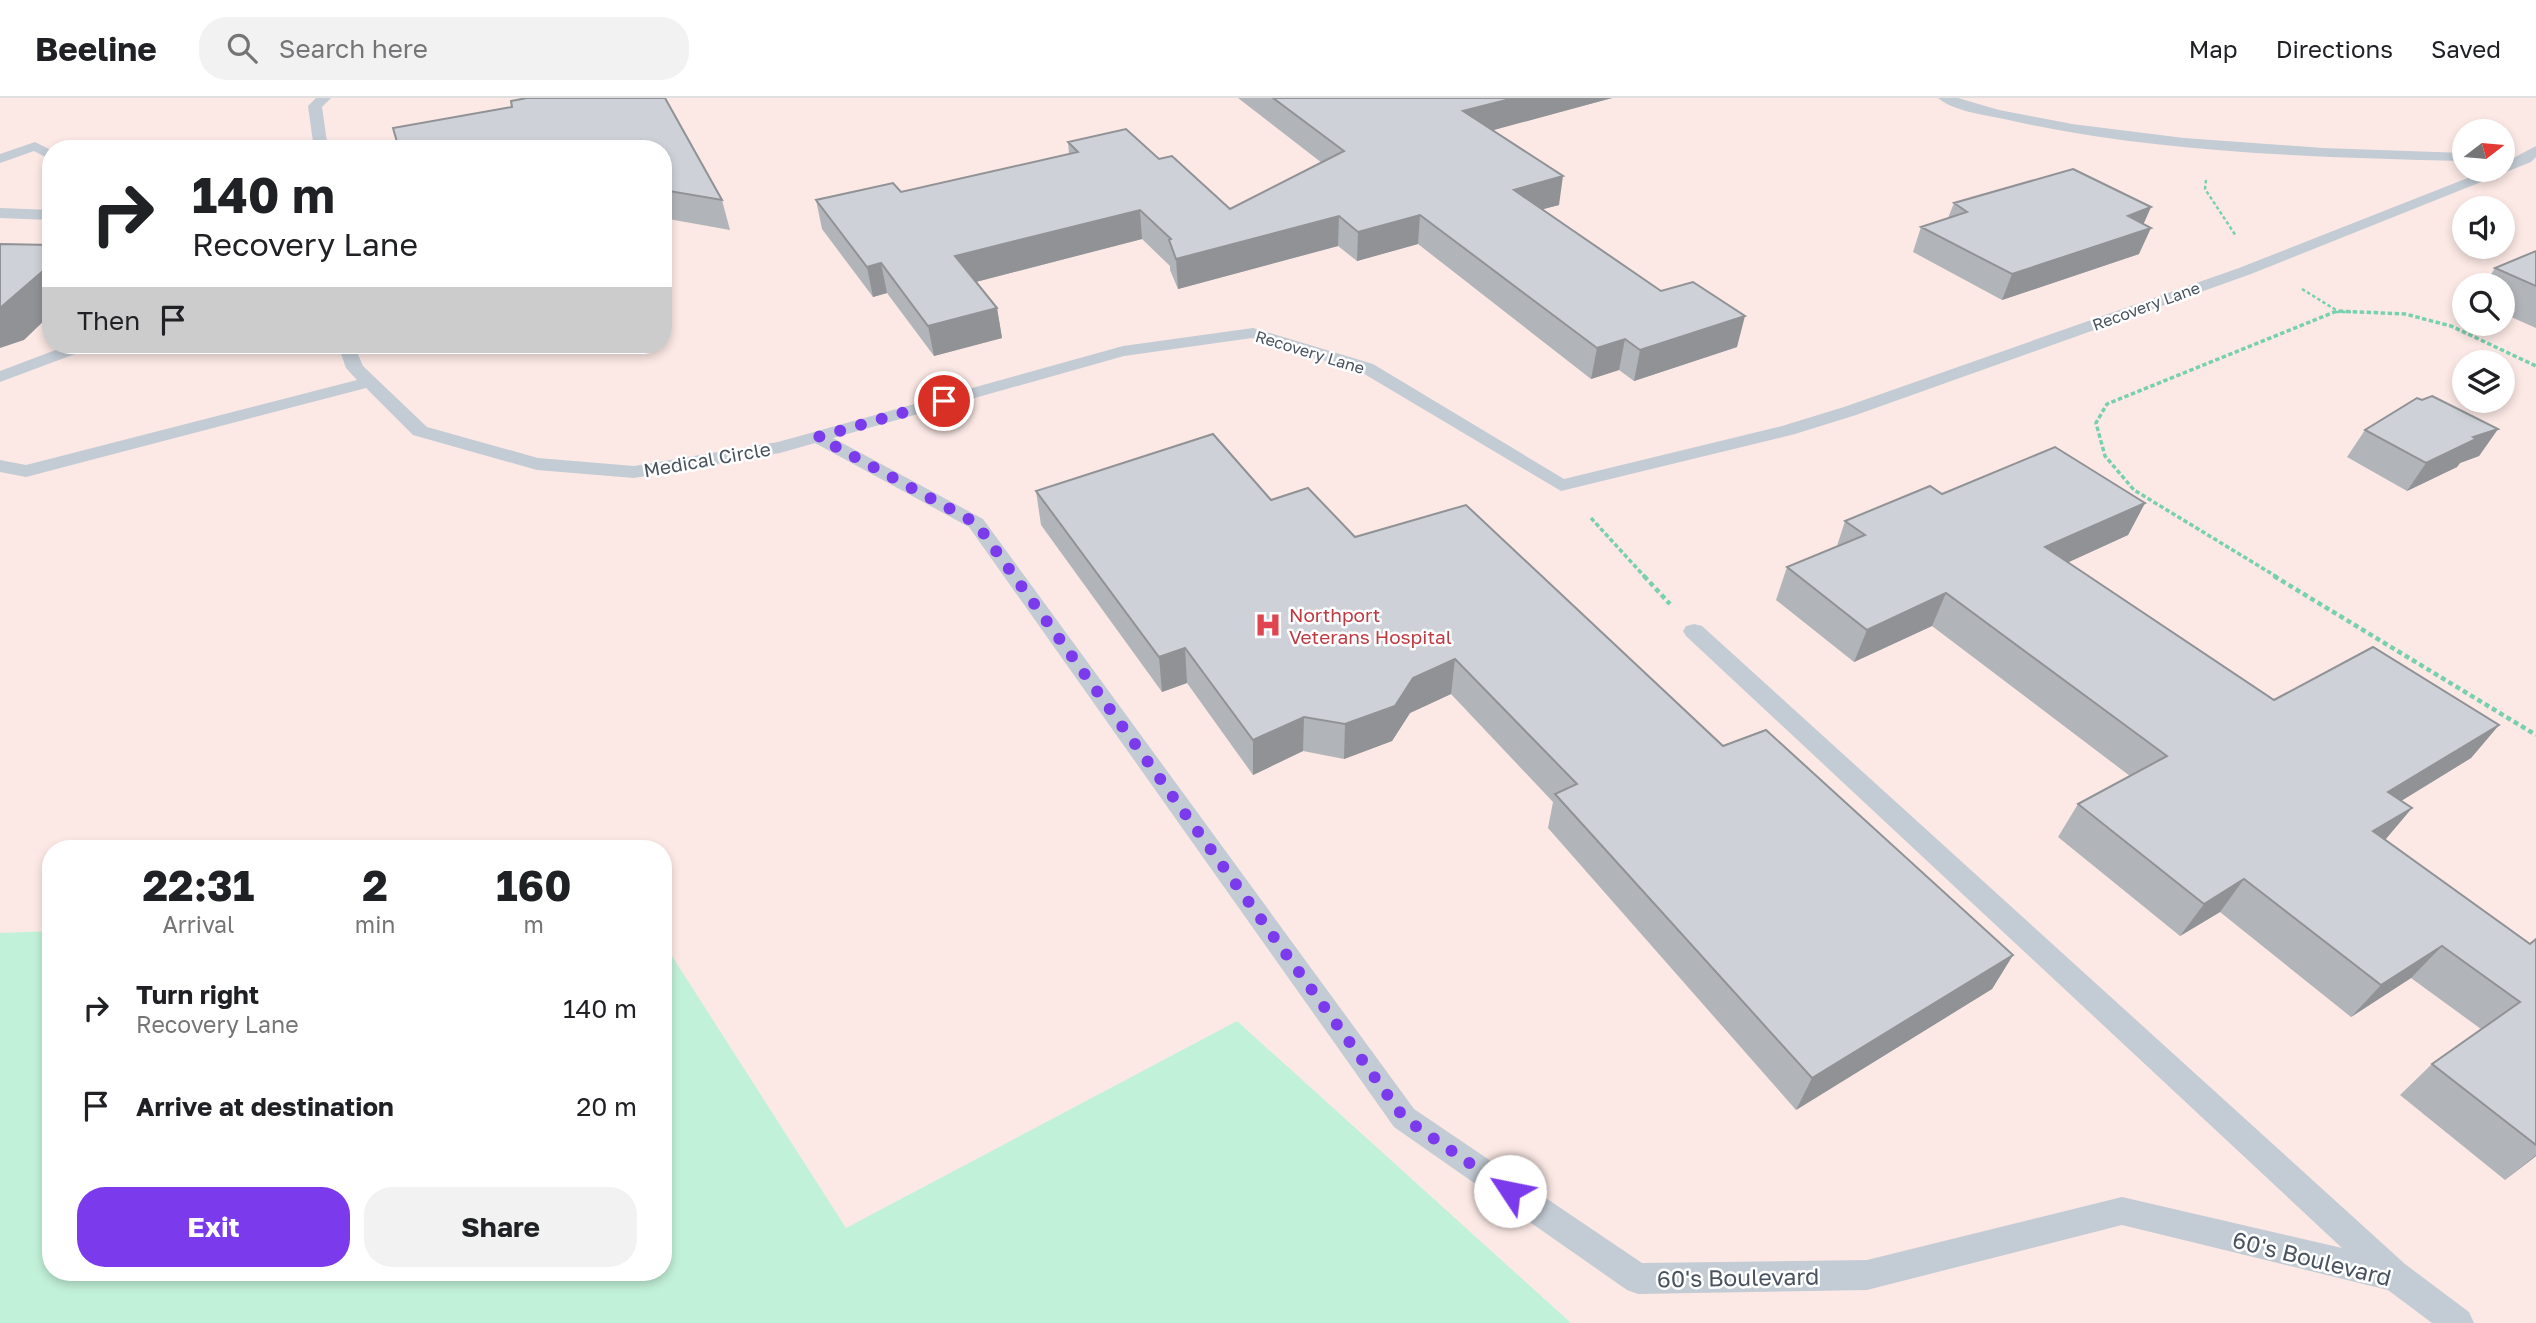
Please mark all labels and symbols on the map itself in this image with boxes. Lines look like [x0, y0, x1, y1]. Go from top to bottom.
north arrow [2452, 119, 2515, 182]
street label: Recovery Lane [2089, 277, 2203, 335]
street label: Recovery Lane [1253, 326, 1367, 378]
pin [914, 371, 974, 431]
street label: Medical Circle [642, 437, 772, 481]
place label: Northport Veterans Hospital [1289, 603, 1452, 648]
hospital icon: Northport Veterans Hospital [1253, 610, 1283, 640]
position arrow [1473, 1154, 1547, 1228]
street label: 60's Boulevard [2230, 1225, 2394, 1291]
street label: 60's Boulevard [1657, 1262, 1819, 1292]

